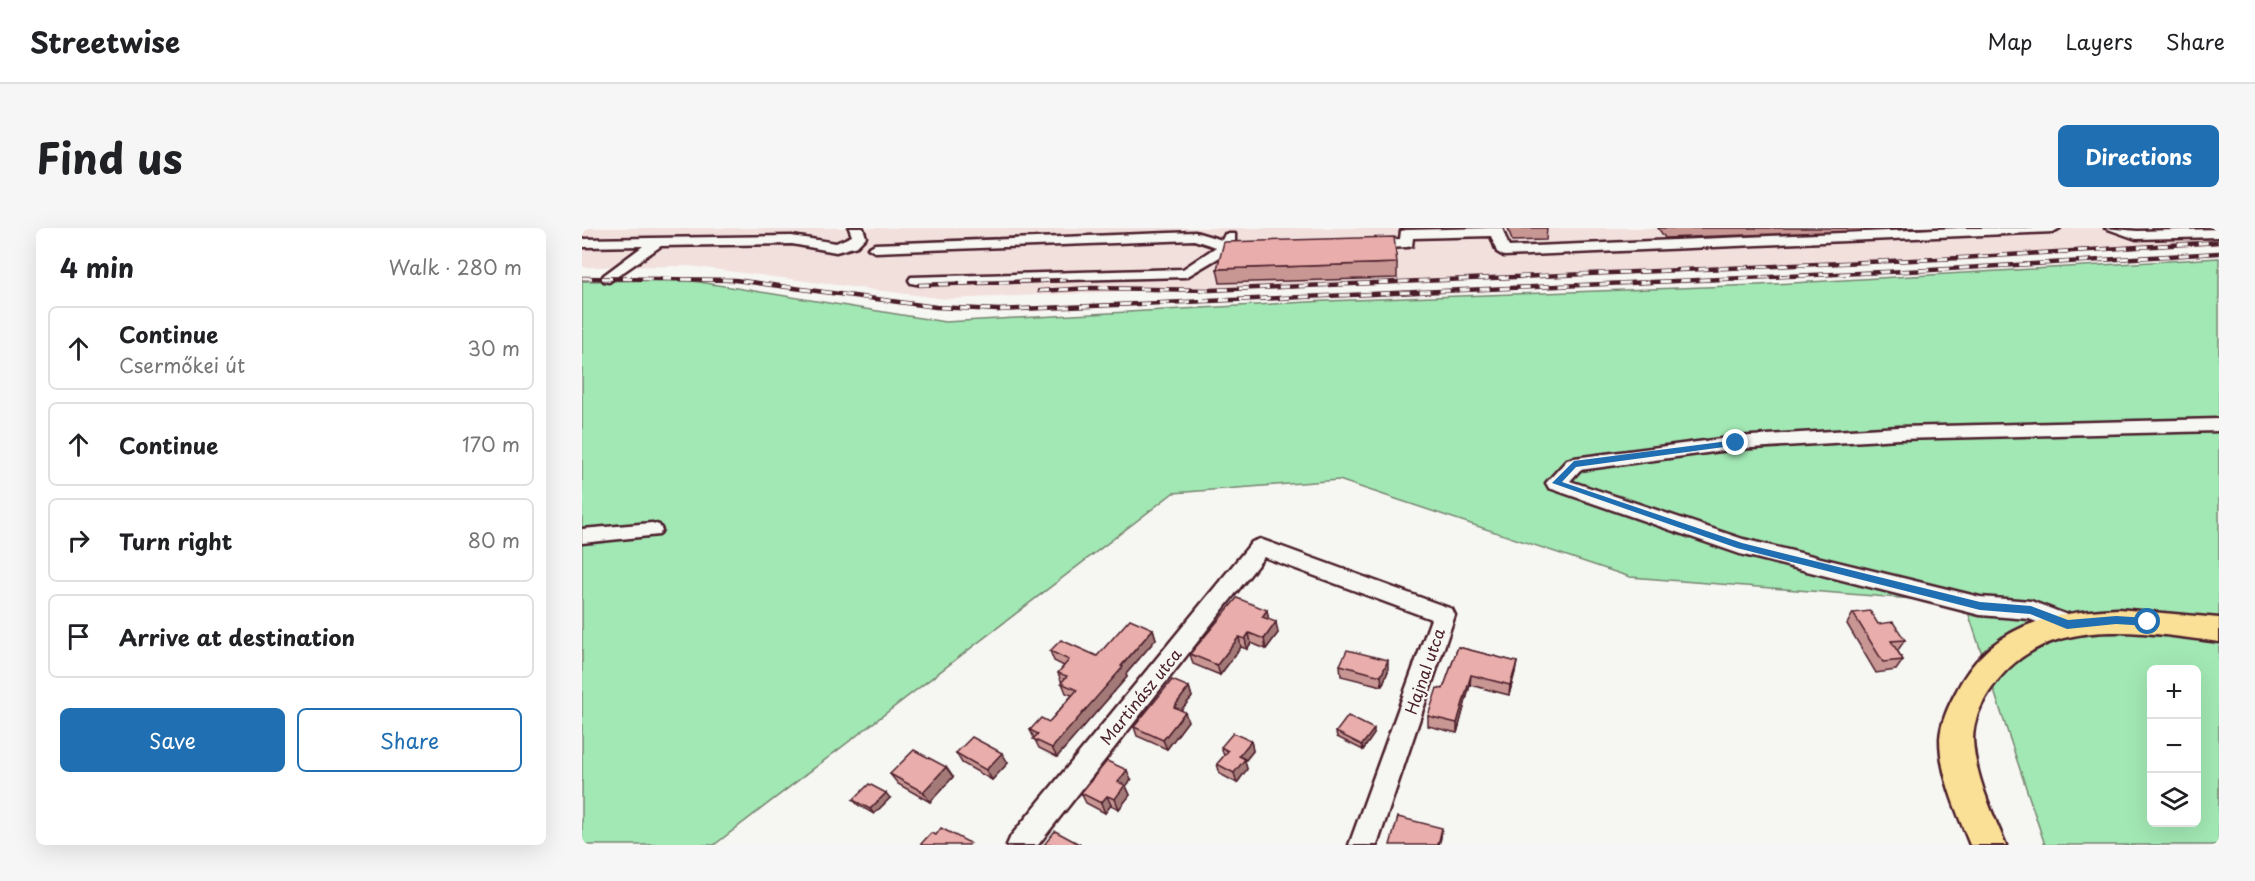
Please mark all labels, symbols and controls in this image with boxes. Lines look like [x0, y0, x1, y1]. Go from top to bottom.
text: Streetwise [30, 20, 180, 63]
text: Map [1988, 25, 2032, 57]
text: Layers [2065, 25, 2133, 57]
text: Share [2166, 25, 2225, 57]
text: Find us [36, 125, 183, 188]
button: Directions [2058, 125, 2219, 187]
text: 4 min [60, 248, 134, 287]
text: Walk · 280 m [389, 252, 522, 282]
text: Continue [119, 317, 218, 350]
icon: ahead [62, 332, 95, 365]
text: 30 m [467, 333, 520, 363]
text: Csermőkei út [119, 350, 245, 380]
icon: ahead [62, 428, 95, 461]
text: Continue [119, 428, 218, 461]
text: 170 m [462, 429, 520, 459]
route end [1722, 429, 1748, 455]
icon: right [62, 524, 95, 557]
text: Turn right [119, 524, 232, 557]
text: 80 m [468, 525, 520, 555]
route start [2134, 608, 2160, 634]
icon: arrive [62, 620, 95, 653]
text: Arrive at destination [119, 620, 355, 653]
street label: Hajnal utca [1398, 625, 1450, 717]
street label: Martinász utca [1094, 643, 1187, 749]
map controls [2147, 665, 2201, 827]
button: + [2147, 665, 2201, 719]
button: Save [60, 708, 285, 772]
button: Share [297, 708, 522, 772]
button: − [2147, 719, 2201, 773]
button: layers [2147, 773, 2201, 827]

